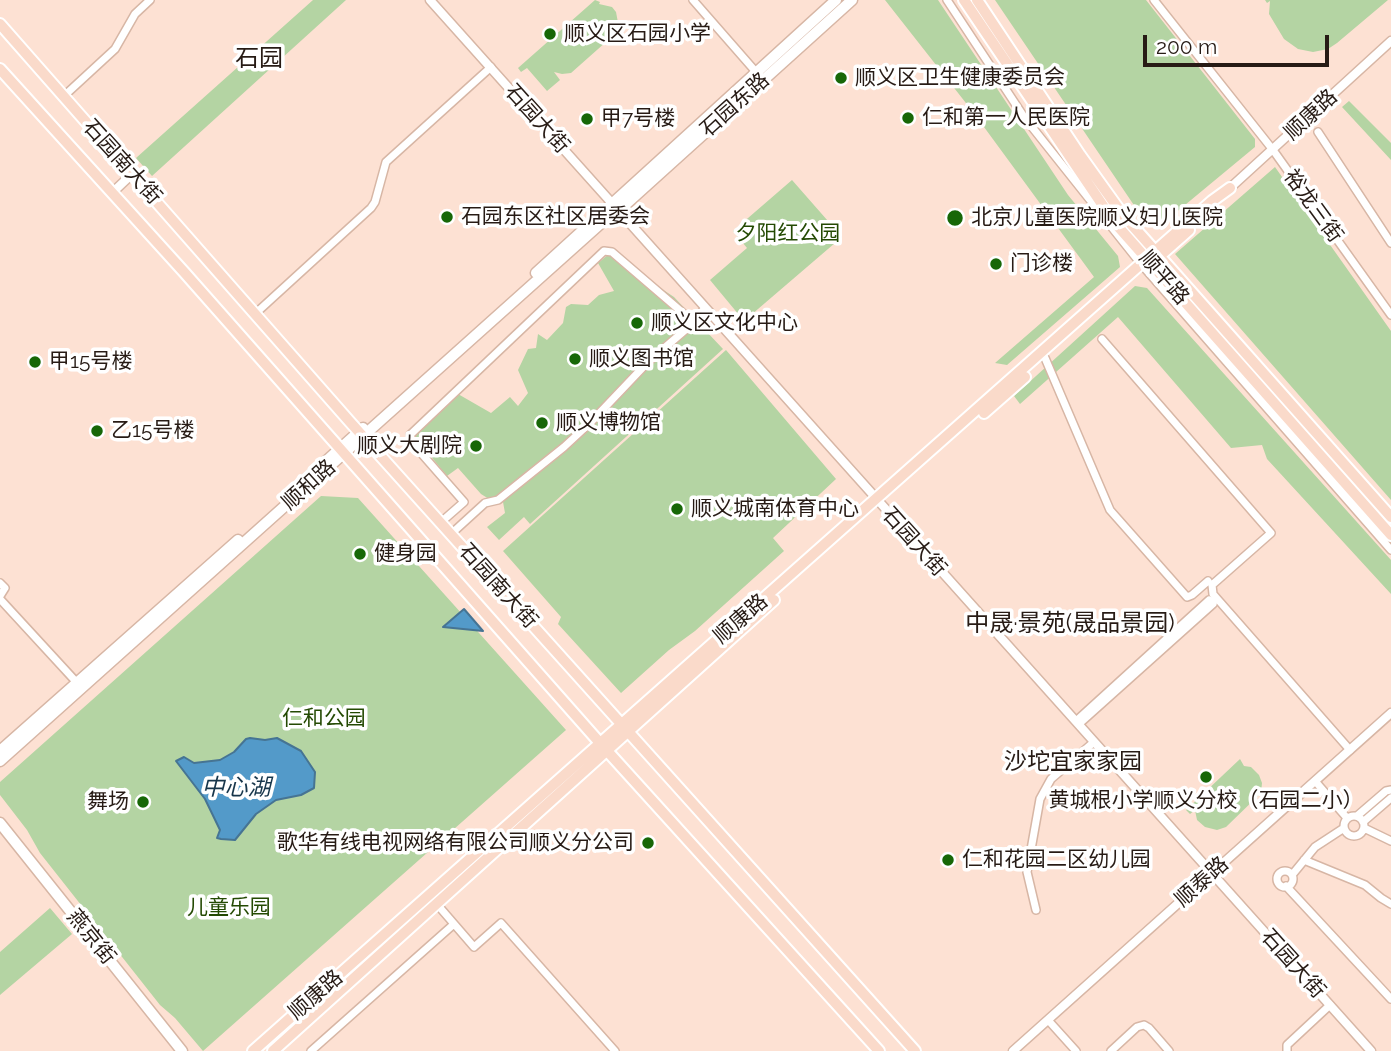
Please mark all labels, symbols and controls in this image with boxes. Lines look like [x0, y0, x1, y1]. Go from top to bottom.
place label: 顺义区石园小学 [564, 21, 711, 47]
scale bar [1146, 21, 1332, 65]
marker: 顺义区石园小学 [542, 26, 558, 42]
text: 200 m [1156, 34, 1217, 59]
district label: 石园 [235, 45, 283, 73]
place label: 顺义区卫生健康委员会 [855, 65, 1065, 91]
street label: 石园东路 [695, 68, 775, 142]
marker: 顺义区卫生健康委员会 [833, 70, 849, 86]
street label: 石园大街 [500, 79, 574, 159]
street label: 顺康路 [1279, 84, 1343, 146]
place label: 仁和第一人民医院 [922, 105, 1090, 131]
place label: 甲7号楼 [601, 106, 675, 132]
marker: 仁和第一人民医院 [900, 110, 916, 126]
marker: 甲7号楼 [579, 111, 595, 127]
street label: 石园南大街 [78, 115, 166, 209]
street label: 裕龙三街 [1278, 165, 1348, 247]
place label: 石园东区社区居委会 [461, 204, 650, 230]
place label: 北京儿童医院顺义妇儿医院 [971, 205, 1223, 231]
marker: 北京儿童医院顺义妇儿医院 [945, 208, 965, 228]
marker: 石园东区社区居委会 [439, 209, 455, 225]
park label: 夕阳红公园 [736, 221, 840, 247]
street label: 顺平路 [1134, 246, 1194, 310]
place label: 门诊楼 [1010, 251, 1073, 277]
marker: 门诊楼 [988, 256, 1004, 272]
place label: 顺义区文化中心 [651, 310, 798, 336]
marker: 顺义区文化中心 [629, 315, 645, 331]
place label: 顺义图书馆 [589, 346, 694, 372]
place label: 甲15号楼 [49, 349, 132, 375]
marker: 顺义图书馆 [567, 351, 583, 367]
marker: 甲15号楼 [27, 354, 43, 370]
place label: 顺义博物馆 [556, 410, 661, 436]
marker: 顺义博物馆 [534, 415, 550, 431]
place label: 乙15号楼 [111, 418, 194, 444]
marker: 乙15号楼 [89, 423, 105, 439]
place label: 顺义大剧院 [357, 433, 462, 459]
marker: 顺义大剧院 [468, 438, 484, 454]
street label: 顺和路 [277, 455, 341, 515]
place label: 顺义城南体育中心 [691, 496, 859, 522]
marker: 顺义城南体育中心 [669, 501, 685, 517]
street label: 石园大街 [877, 502, 951, 582]
street label: 石园南大街 [454, 539, 542, 633]
place label: 健身园 [374, 541, 437, 567]
marker: 健身园 [352, 546, 368, 562]
street label: 顺康路 [709, 589, 773, 649]
district label: 中晟·景苑(晟品景园) [965, 610, 1175, 638]
park label: 仁和公园 [282, 706, 366, 732]
district label: 沙坨宜家家园 [1004, 748, 1142, 776]
marker: 黄城根小学顺义分校（石园二小） [1198, 769, 1214, 785]
water label: 中心湖 [202, 774, 270, 802]
place label: 黄城根小学顺义分校（石园二小） [1049, 788, 1363, 814]
place label: 舞场 [87, 789, 129, 815]
marker: 舞场 [135, 794, 151, 810]
place label: 歌华有线电视网络有限公司顺义分公司 [277, 830, 634, 856]
marker: 歌华有线电视网络有限公司顺义分公司 [640, 835, 656, 851]
place label: 仁和花园二区幼儿园 [962, 847, 1151, 873]
marker: 仁和花园二区幼儿园 [940, 852, 956, 868]
street label: 顺泰路 [1170, 852, 1234, 912]
park label: 儿童乐园 [187, 895, 271, 921]
street label: 燕京街 [61, 905, 121, 969]
street label: 石园大街 [1256, 924, 1330, 1004]
street label: 顺康路 [284, 965, 348, 1025]

